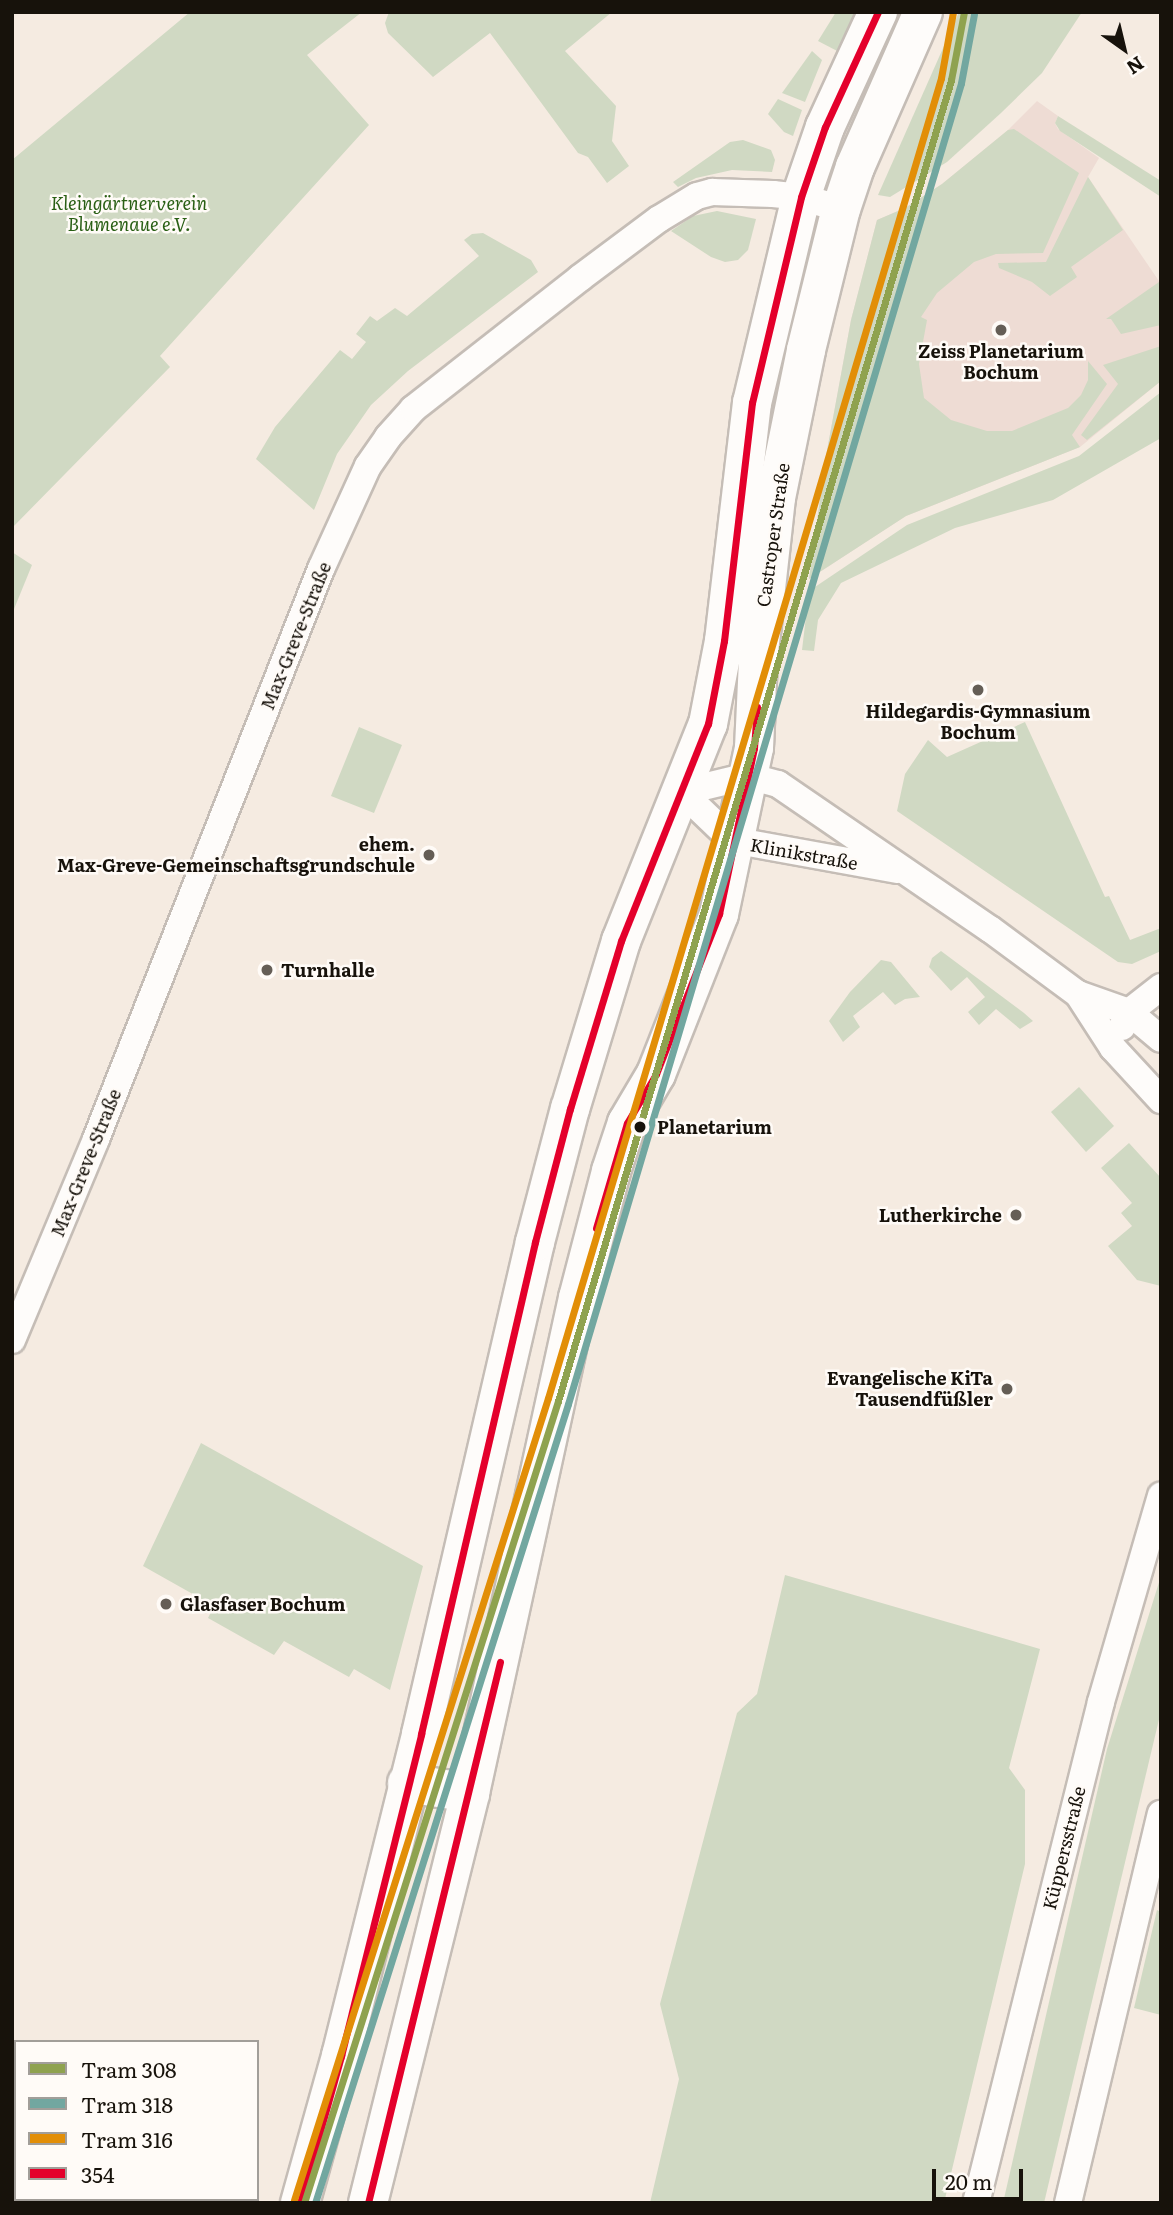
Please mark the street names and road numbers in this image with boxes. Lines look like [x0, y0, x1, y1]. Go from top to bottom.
street label: Castroper Straße [752, 462, 794, 608]
street label: Max-Greve-Straße [256, 559, 336, 713]
street label: Klinikstraße [748, 834, 860, 874]
street label: Max-Greve-Straße [46, 1086, 126, 1240]
street label: Küppersstraße [1038, 1784, 1090, 1912]

